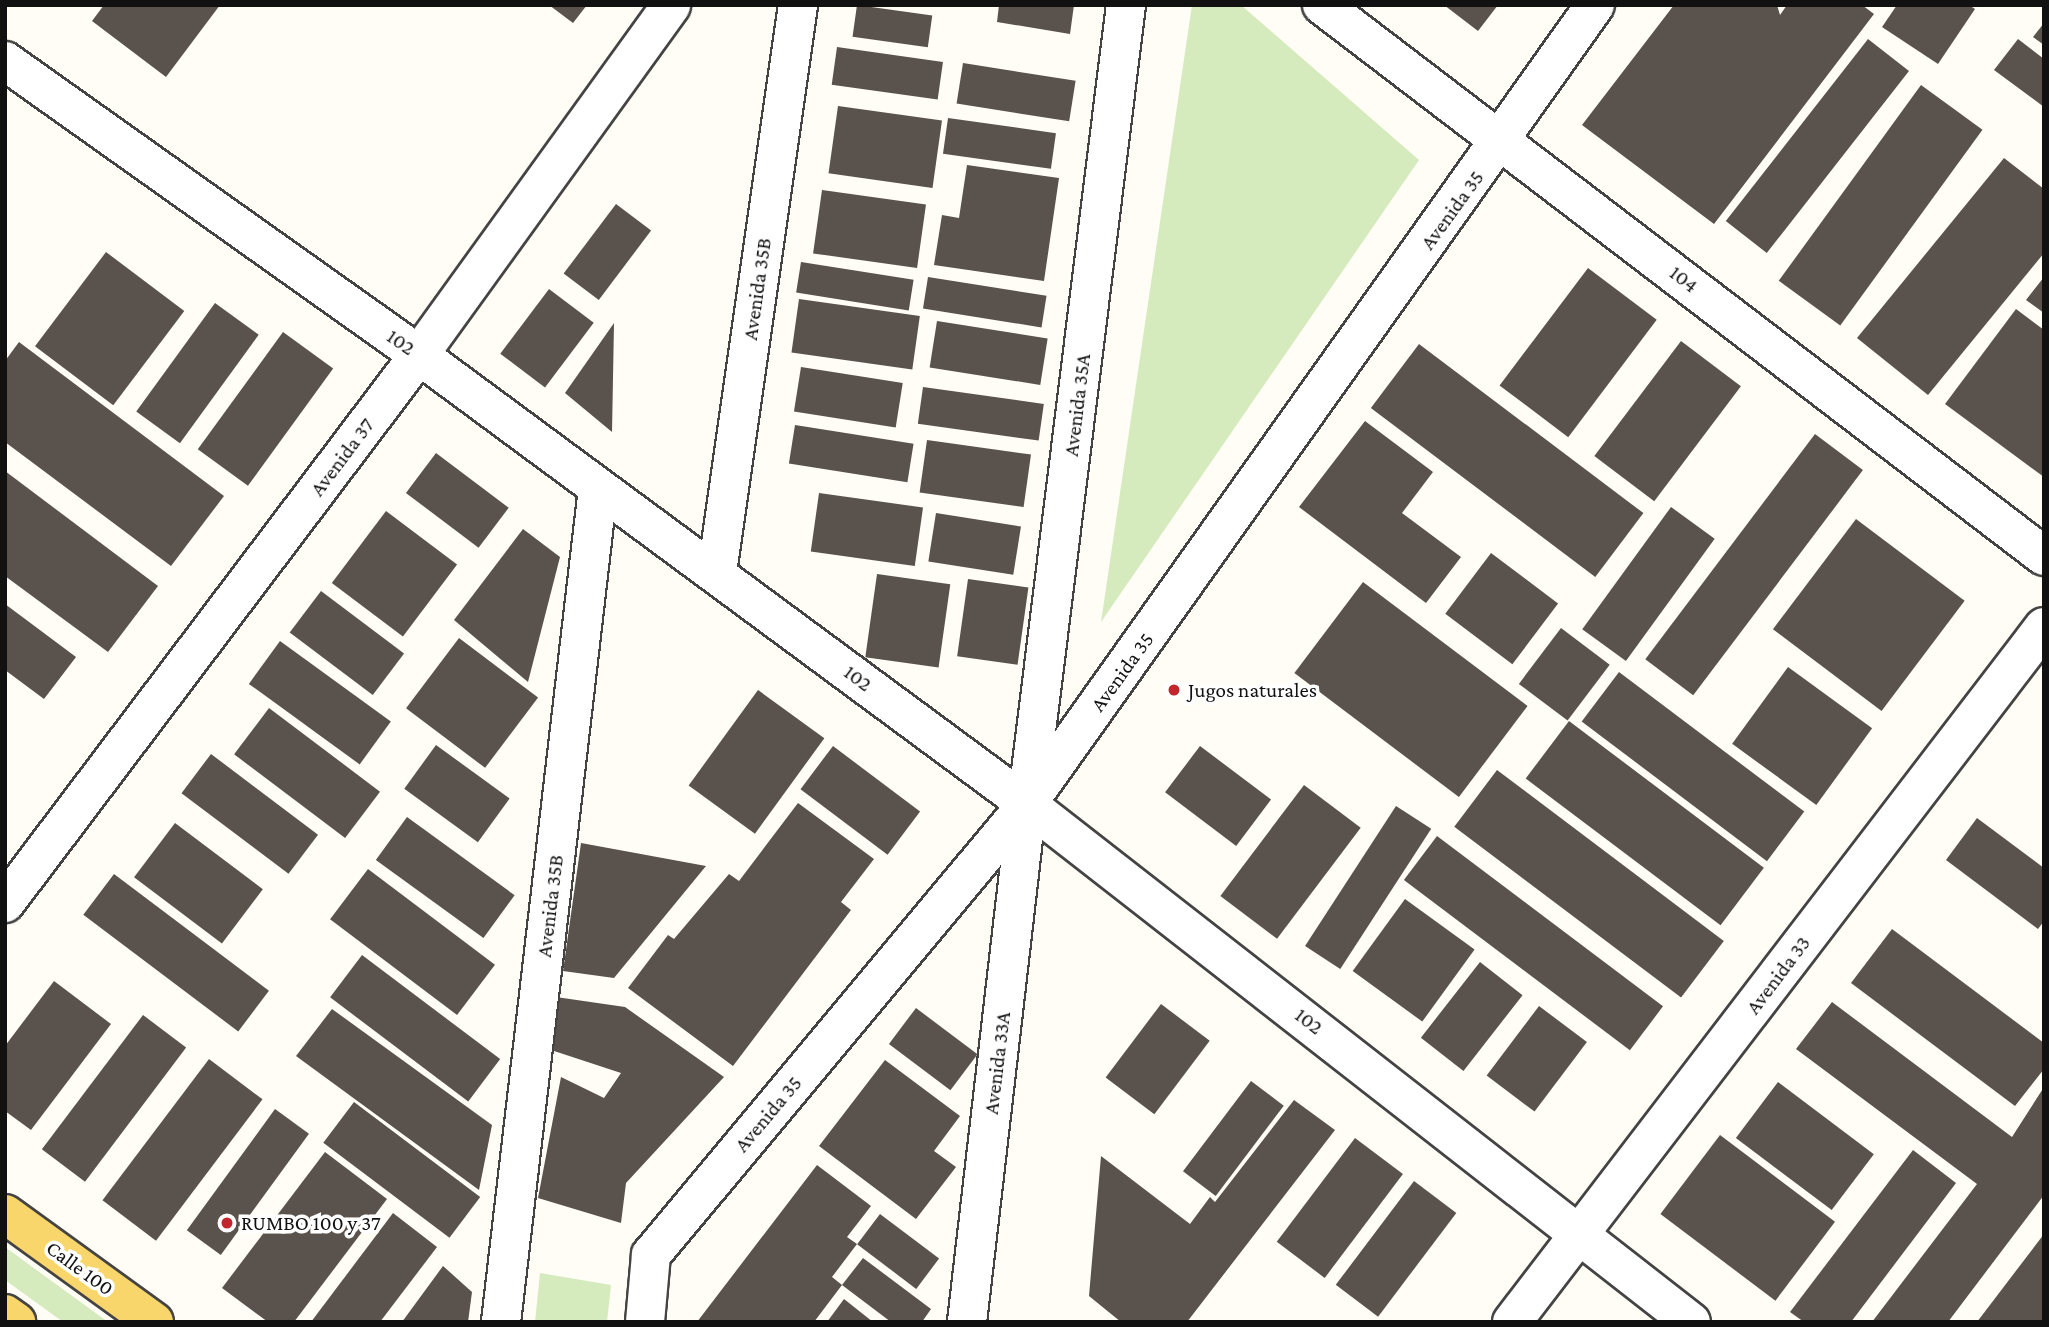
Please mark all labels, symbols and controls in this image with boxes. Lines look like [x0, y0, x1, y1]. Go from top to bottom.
street label: Avenida 35 [1415, 166, 1489, 254]
street label: Avenida 35B [737, 236, 777, 342]
street label: 104 [1665, 260, 1703, 298]
street label: 102 [382, 323, 420, 361]
street label: Avenida 35A [1058, 352, 1096, 458]
street label: Avenida 37 [305, 413, 379, 501]
street label: Avenida 35 [1085, 628, 1159, 716]
street label: 102 [839, 659, 877, 697]
place label: Jugos naturales [1188, 677, 1317, 703]
marker: Jugos naturales [1166, 682, 1182, 698]
street label: Avenida 35B [531, 853, 569, 959]
street label: Avenida 33 [1740, 931, 1816, 1019]
street label: 102 [1290, 1002, 1328, 1040]
street label: Avenida 33A [978, 1010, 1016, 1116]
street label: Avenida 35 [729, 1071, 807, 1157]
place label: RUMBO 100 y 37 [241, 1210, 381, 1236]
marker: RUMBO 100 y 37 [219, 1215, 235, 1231]
street label: Calle 100 [41, 1235, 119, 1301]

